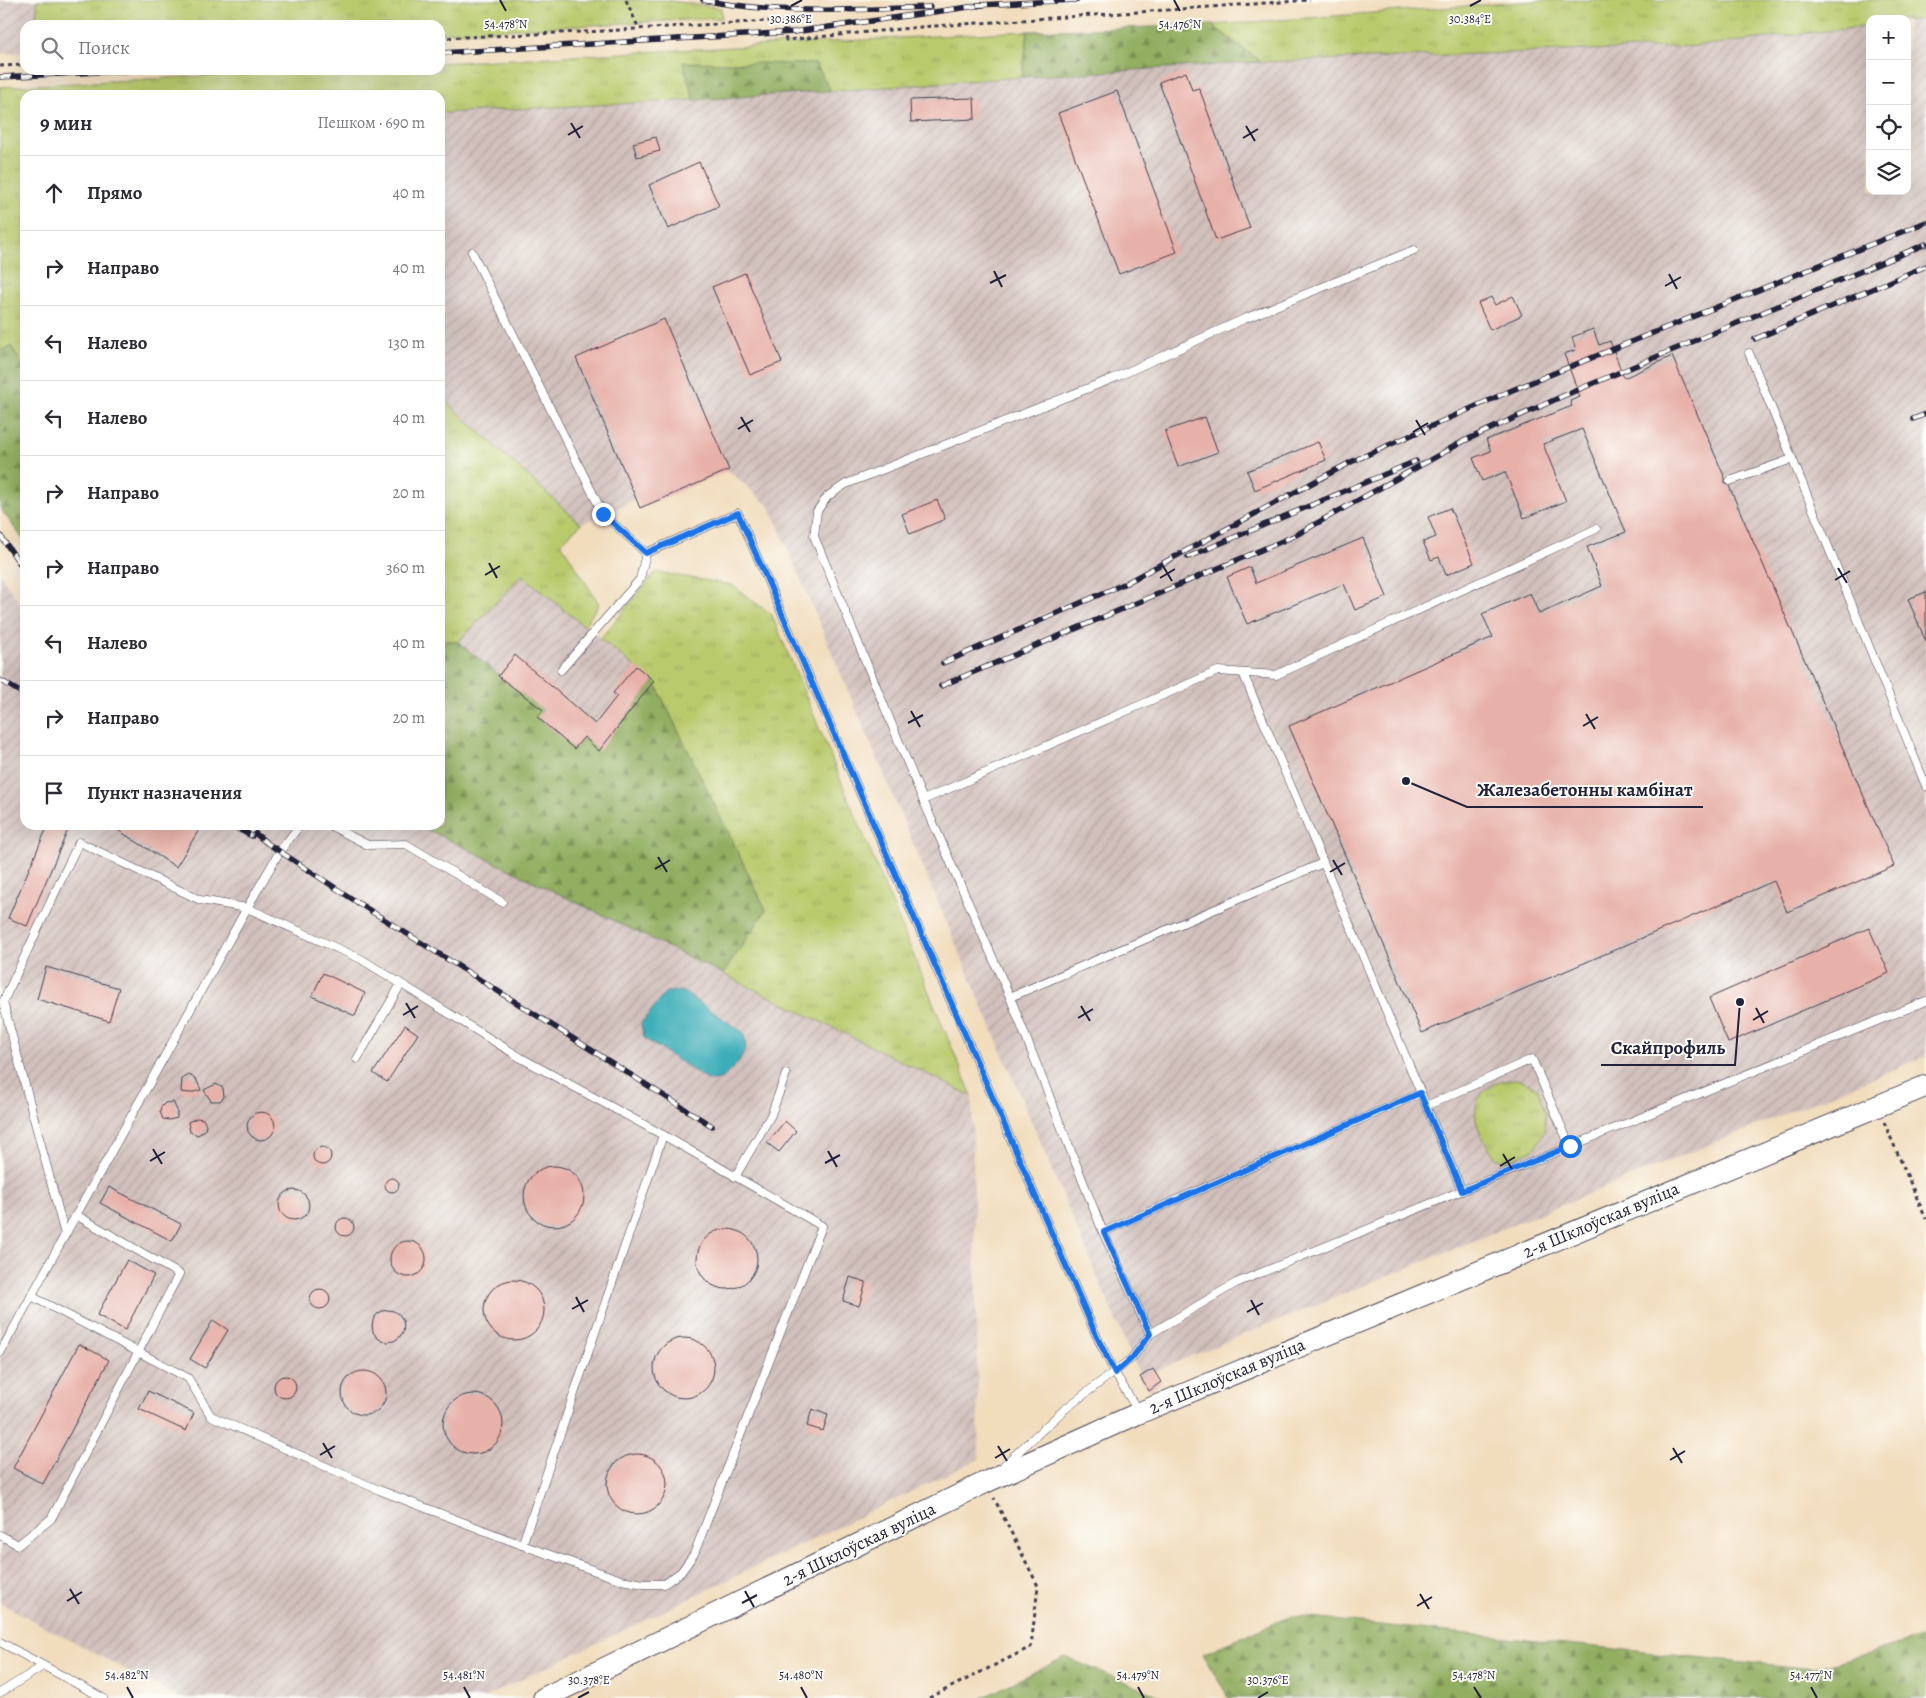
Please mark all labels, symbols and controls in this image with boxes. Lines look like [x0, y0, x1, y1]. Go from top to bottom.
text: 30.386°E [770, 11, 812, 27]
text: 30.384°E [1449, 11, 1491, 27]
map controls [1866, 15, 1911, 195]
button: + [1866, 15, 1911, 60]
text: 54.478°N [485, 16, 528, 32]
text: 54.476°N [1159, 16, 1202, 32]
search box [20, 20, 445, 75]
icon: search [38, 34, 66, 62]
text: Поиск [78, 35, 130, 61]
button: − [1866, 60, 1911, 105]
button: locate [1866, 105, 1911, 150]
text: 9 мин [40, 109, 92, 137]
text: Пешком · 690 m [318, 112, 425, 134]
button: layers [1866, 150, 1911, 195]
icon: ahead [40, 179, 68, 207]
text: Прямо [87, 180, 142, 206]
text: 40 m [393, 182, 425, 204]
icon: right [40, 254, 68, 282]
text: Направо [87, 255, 159, 281]
text: 40 m [393, 257, 425, 279]
icon: left [40, 329, 68, 357]
text: Налево [87, 330, 147, 356]
text: 130 m [388, 332, 425, 354]
icon: left [40, 404, 68, 432]
text: Налево [87, 405, 147, 431]
text: 40 m [393, 407, 425, 429]
icon: right [40, 479, 68, 507]
text: Направо [87, 480, 159, 506]
text: 20 m [392, 482, 425, 504]
route end [592, 503, 615, 526]
icon: right [40, 554, 68, 582]
text: Направо [87, 555, 159, 581]
text: 360 m [386, 557, 425, 579]
icon: left [40, 629, 68, 657]
text: Налево [87, 630, 147, 656]
text: 40 m [393, 632, 425, 654]
icon: right [40, 704, 68, 732]
text: Направо [87, 705, 159, 731]
text: 20 m [392, 707, 425, 729]
callout: Жалезабетонны камбінат [1467, 773, 1703, 807]
text: Жалезабетонны камбінат [1477, 777, 1693, 803]
icon: arrive [40, 779, 68, 807]
text: Пункт назначения [87, 780, 242, 806]
callout: Скайпрофиль [1601, 1031, 1735, 1065]
text: Скайпрофиль [1611, 1035, 1726, 1061]
route start [1559, 1135, 1582, 1158]
street label: 2-я Шклоўская вуліца [1519, 1176, 1683, 1264]
street label: 2-я Шклоўская вуліца [1145, 1332, 1309, 1420]
street label: 2-я Шклоўская вуліца [778, 1496, 940, 1592]
text: 54.482°N [105, 1667, 149, 1683]
text: 54.481°N [443, 1667, 485, 1683]
text: 54.480°N [779, 1667, 823, 1683]
text: 54.479°N [1117, 1667, 1160, 1683]
text: 54.478°N [1453, 1667, 1496, 1683]
text: 54.477°N [1790, 1667, 1832, 1683]
text: 30.378°E [568, 1672, 610, 1688]
text: 30.376°E [1247, 1672, 1289, 1688]

